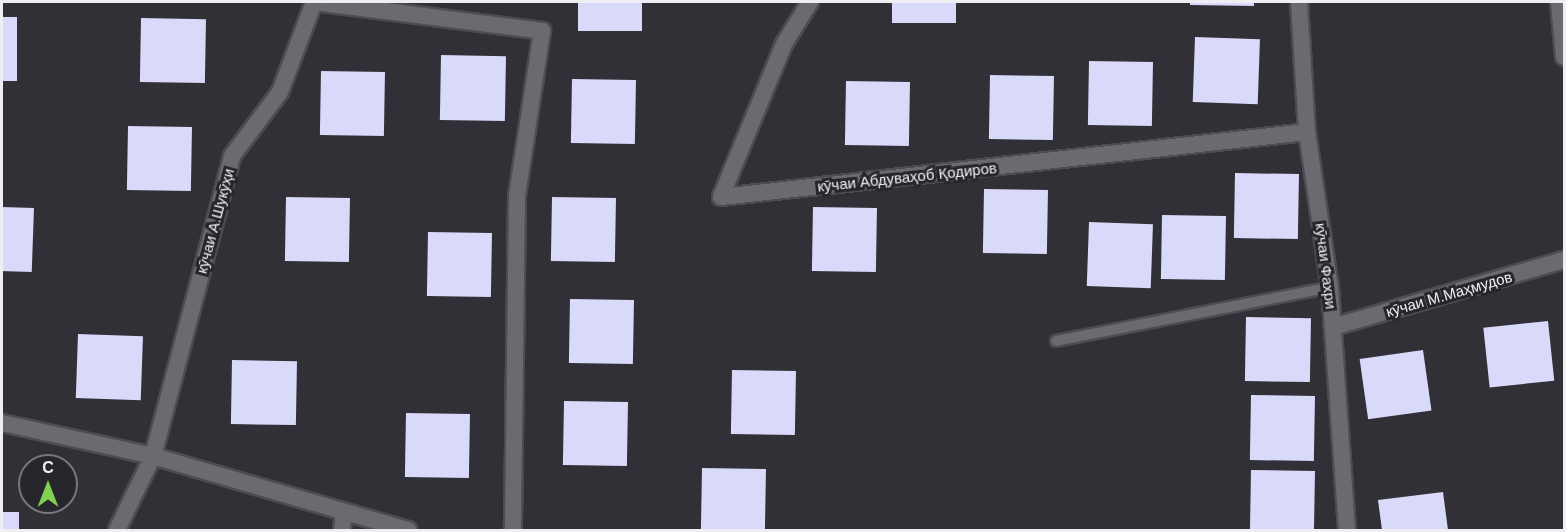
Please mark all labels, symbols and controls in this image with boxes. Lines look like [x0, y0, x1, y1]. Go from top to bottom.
street label: кӯчаи Абдуваҳоб Қодиров [816, 159, 998, 195]
street label: кӯчаи А.Шукӯҳи [192, 166, 238, 276]
street label: кӯчаи Фахри [1312, 222, 1340, 310]
street label: кӯчаи М.Маҳмудов [1384, 267, 1514, 321]
north arrow [18, 454, 78, 514]
text: С [42, 459, 54, 476]

